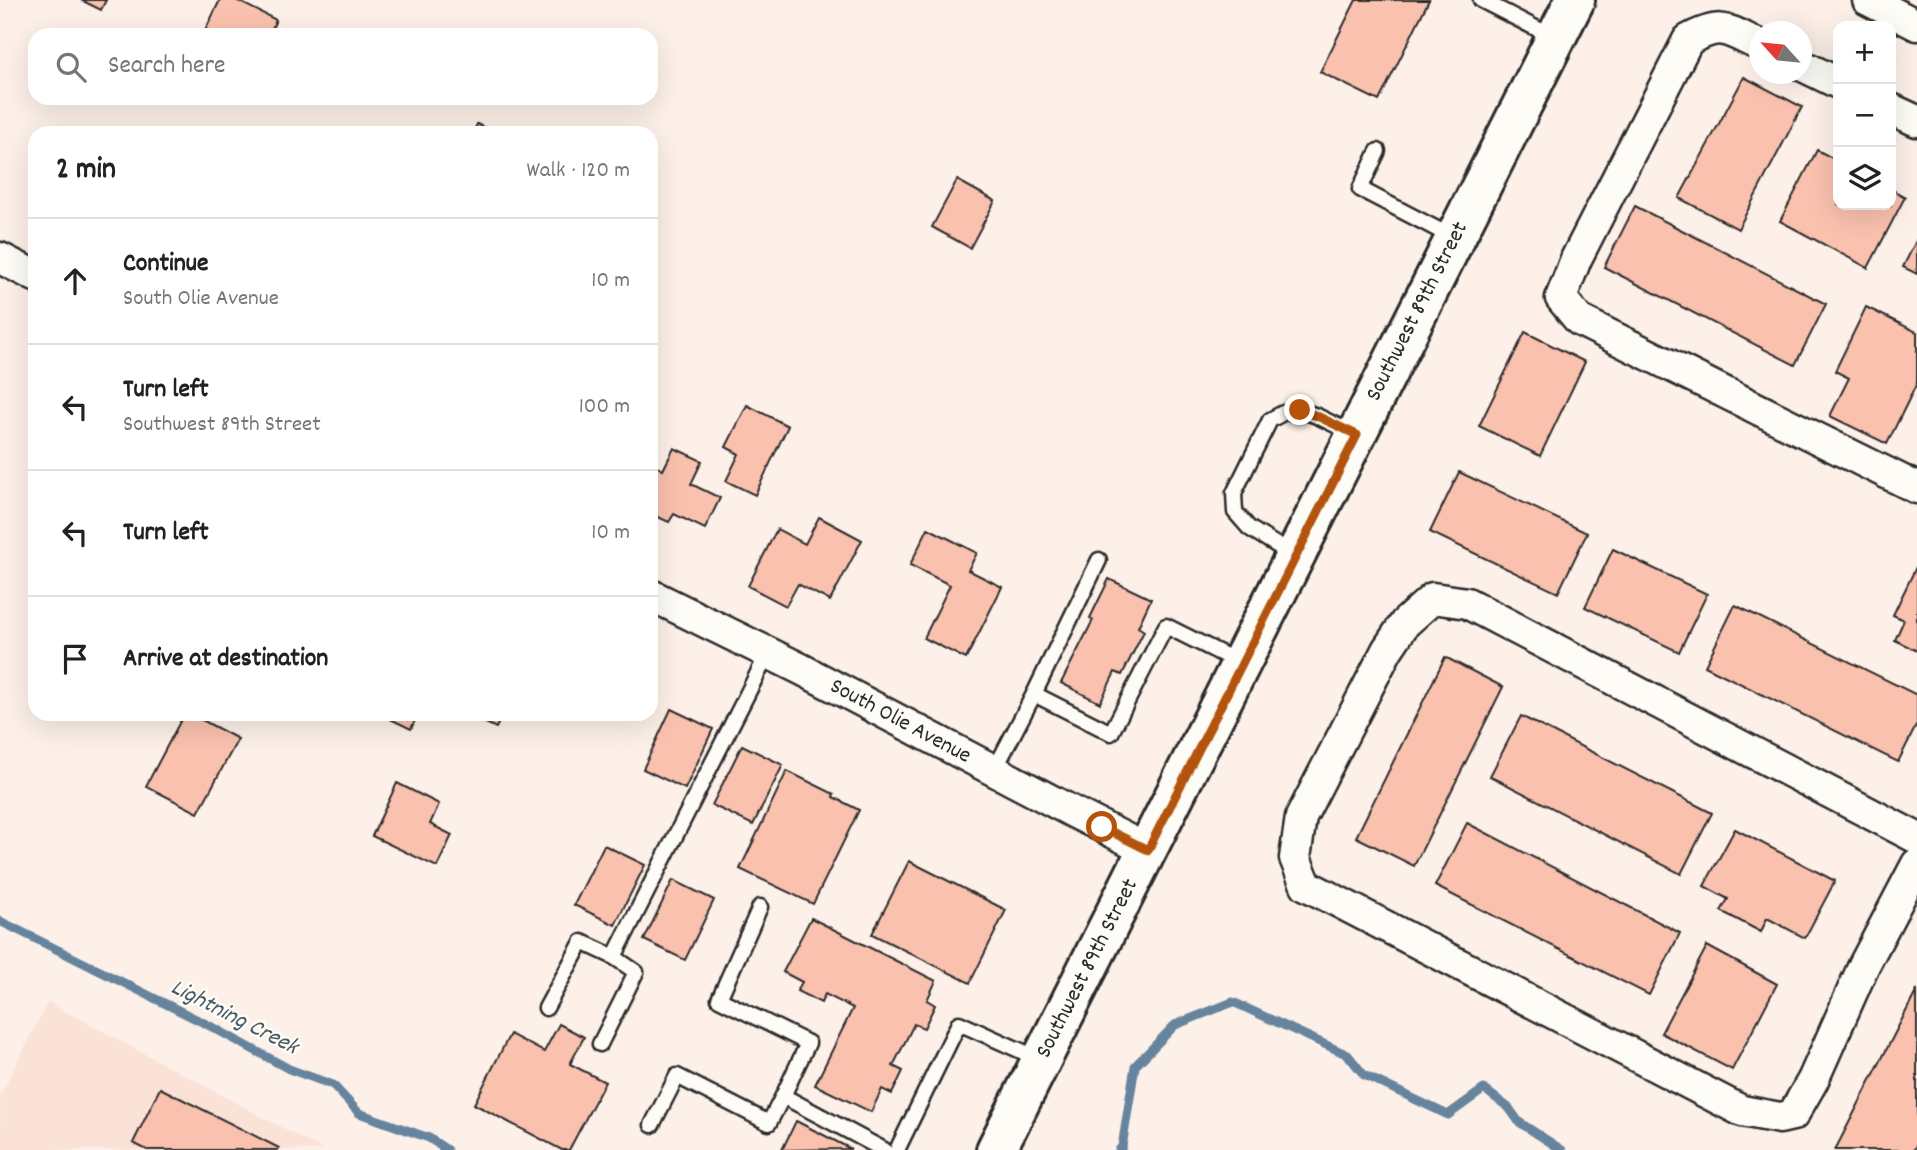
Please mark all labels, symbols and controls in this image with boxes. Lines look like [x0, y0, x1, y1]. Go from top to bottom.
north arrow [1749, 21, 1812, 84]
map controls [1833, 21, 1896, 210]
button: + [1833, 21, 1896, 84]
search box [28, 28, 658, 105]
icon: search [52, 48, 90, 86]
text: Search here [108, 48, 226, 85]
button: − [1833, 84, 1896, 147]
button: layers [1833, 147, 1896, 210]
text: 2 min [56, 150, 116, 193]
text: Walk · 120 m [527, 155, 630, 188]
street label: Southwest 89th Street [1358, 216, 1478, 408]
text: Continue [123, 246, 208, 283]
icon: ahead [56, 262, 94, 300]
text: 10 m [591, 265, 630, 298]
text: South Olie Avenue [123, 283, 279, 316]
text: Turn left [123, 372, 209, 409]
icon: left [56, 388, 94, 426]
text: 100 m [579, 391, 630, 424]
route end [1284, 394, 1315, 425]
text: Southwest 89th Street [123, 409, 321, 442]
icon: left [56, 514, 94, 552]
text: Turn left [123, 515, 209, 552]
text: 10 m [591, 517, 630, 550]
icon: arrive [56, 640, 94, 678]
text: Arrive at destination [123, 641, 328, 678]
street label: South Olie Avenue [823, 671, 977, 773]
route start [1086, 811, 1117, 842]
street label: Southwest 89th Street [1028, 873, 1148, 1065]
water label: Lightning Creek [164, 971, 306, 1066]

